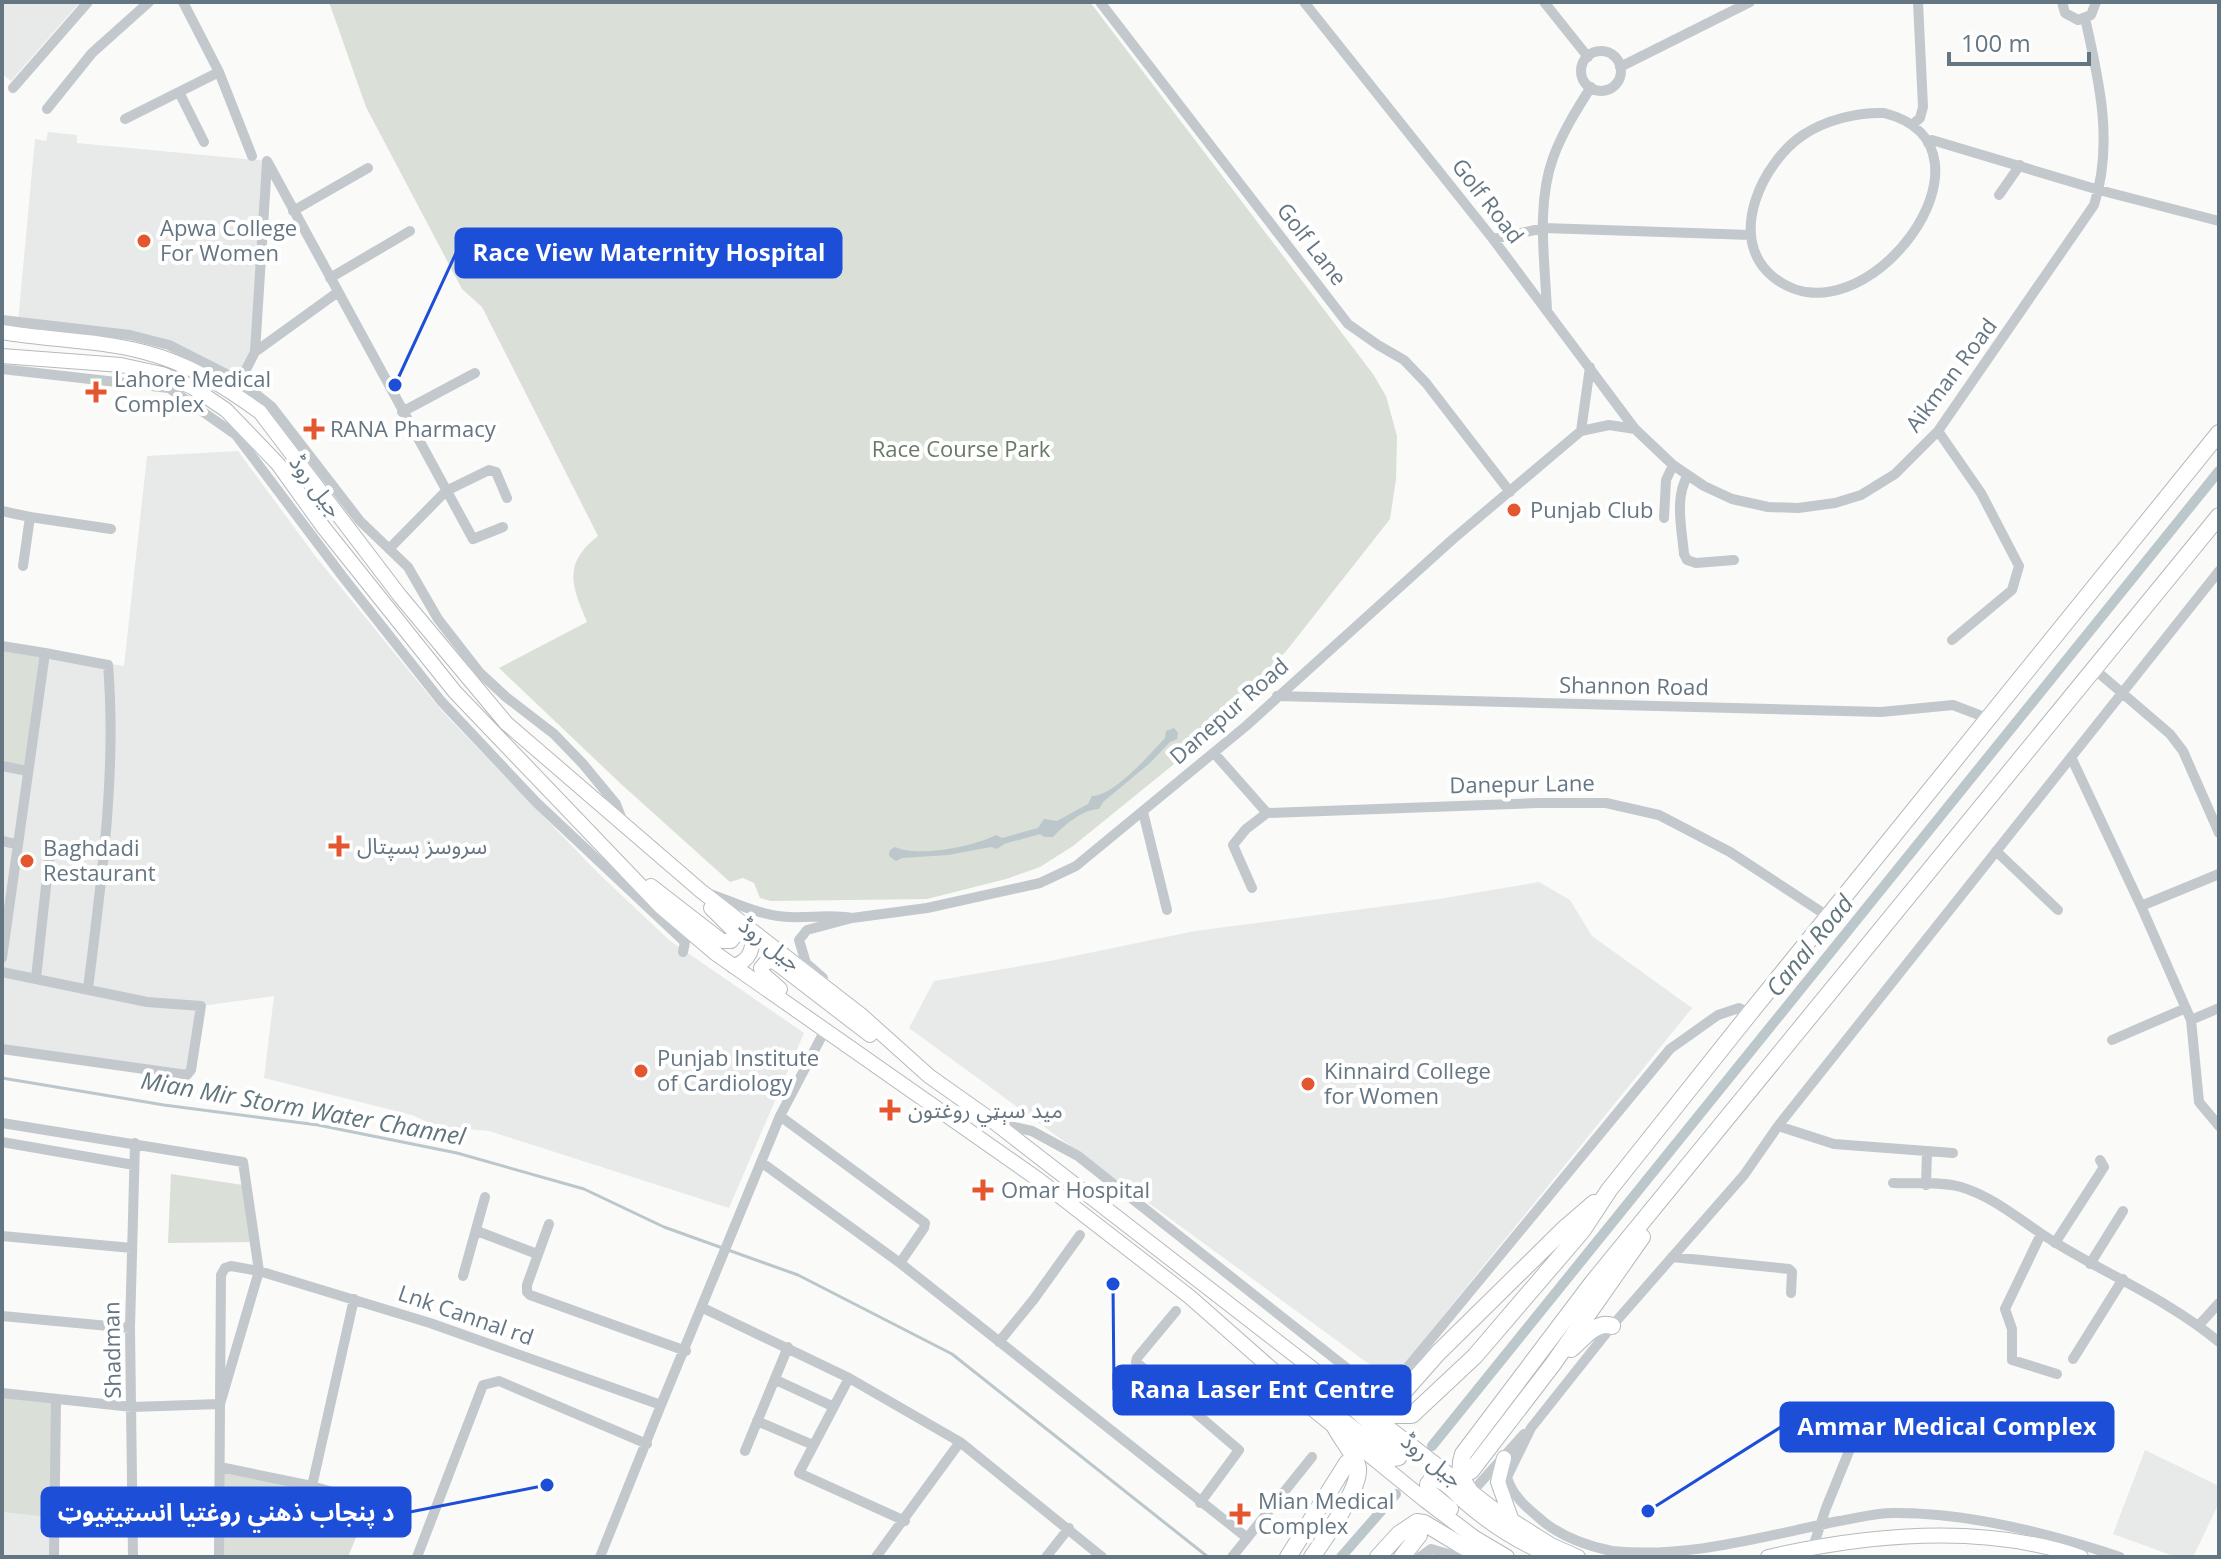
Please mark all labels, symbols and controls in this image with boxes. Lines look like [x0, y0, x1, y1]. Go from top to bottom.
scale bar [1949, 16, 2089, 66]
text: 100 m [1961, 26, 2031, 59]
street label: Golf Road [1446, 152, 1532, 249]
street label: Golf Lane [1271, 196, 1355, 291]
place label: Apwa College For Women [160, 212, 297, 267]
callout: Race View Maternity Hospital [456, 229, 841, 277]
marker: Apwa College For Women [135, 232, 153, 250]
text: Race View Maternity Hospital [473, 235, 825, 268]
street label: Aikman Road [1898, 311, 2003, 437]
place label: Lahore Medical Complex [114, 363, 271, 418]
marker: Lahore Medical Complex [85, 381, 107, 403]
place label: RANA Pharmacy [330, 413, 497, 443]
marker: RANA Pharmacy [305, 420, 323, 438]
park label: Race Course Park [872, 433, 1051, 463]
street label: جیل روڈ [283, 448, 350, 523]
place label: Punjab Club [1530, 494, 1654, 524]
marker: Punjab Club [1505, 501, 1523, 519]
street label: Danepur Road [1163, 650, 1294, 770]
street label: Shannon Road [1559, 669, 1709, 701]
street label: Danepur Lane [1449, 767, 1595, 799]
place label: سروسز ہسپتال [357, 830, 487, 861]
place label: Baghdadi Restaurant [43, 832, 156, 887]
marker: سروسز ہسپتال [328, 835, 350, 857]
marker: Baghdadi Restaurant [18, 852, 36, 870]
water label: Canal Road [1758, 886, 1861, 1003]
street label: جیل روڈ [733, 909, 808, 977]
place label: Punjab Institute of Cardiology [657, 1042, 819, 1097]
place label: Kinnaird College for Women [1324, 1055, 1491, 1110]
marker: Punjab Institute of Cardiology [632, 1062, 650, 1080]
water label: Mian Mir Storm Water Channel [139, 1063, 469, 1152]
marker: Kinnaird College for Women [1299, 1075, 1317, 1093]
place label: مید سېټي روغتون [908, 1094, 1063, 1127]
marker: مید سېټي روغتون [879, 1099, 901, 1121]
place label: Omar Hospital [1001, 1174, 1150, 1204]
marker: Omar Hospital [972, 1179, 994, 1201]
street label: Lnk Cannal rd [395, 1277, 538, 1351]
street label: Shadman [95, 1301, 127, 1399]
callout: Rana Laser Ent Centre [1114, 1366, 1410, 1414]
text: Rana Laser Ent Centre [1130, 1372, 1394, 1405]
callout: Ammar Medical Complex [1781, 1403, 2113, 1451]
text: Ammar Medical Complex [1797, 1409, 2097, 1442]
street label: جیل روڈ [1395, 1425, 1470, 1493]
place label: Mian Medical Complex [1258, 1485, 1394, 1540]
callout: د پنجاب ذهني روغتیا انسټیټیوټ [42, 1488, 410, 1536]
text: د پنجاب ذهني روغتیا انسټیټیوټ [58, 1495, 394, 1533]
marker: Mian Medical Complex [1229, 1503, 1251, 1525]

